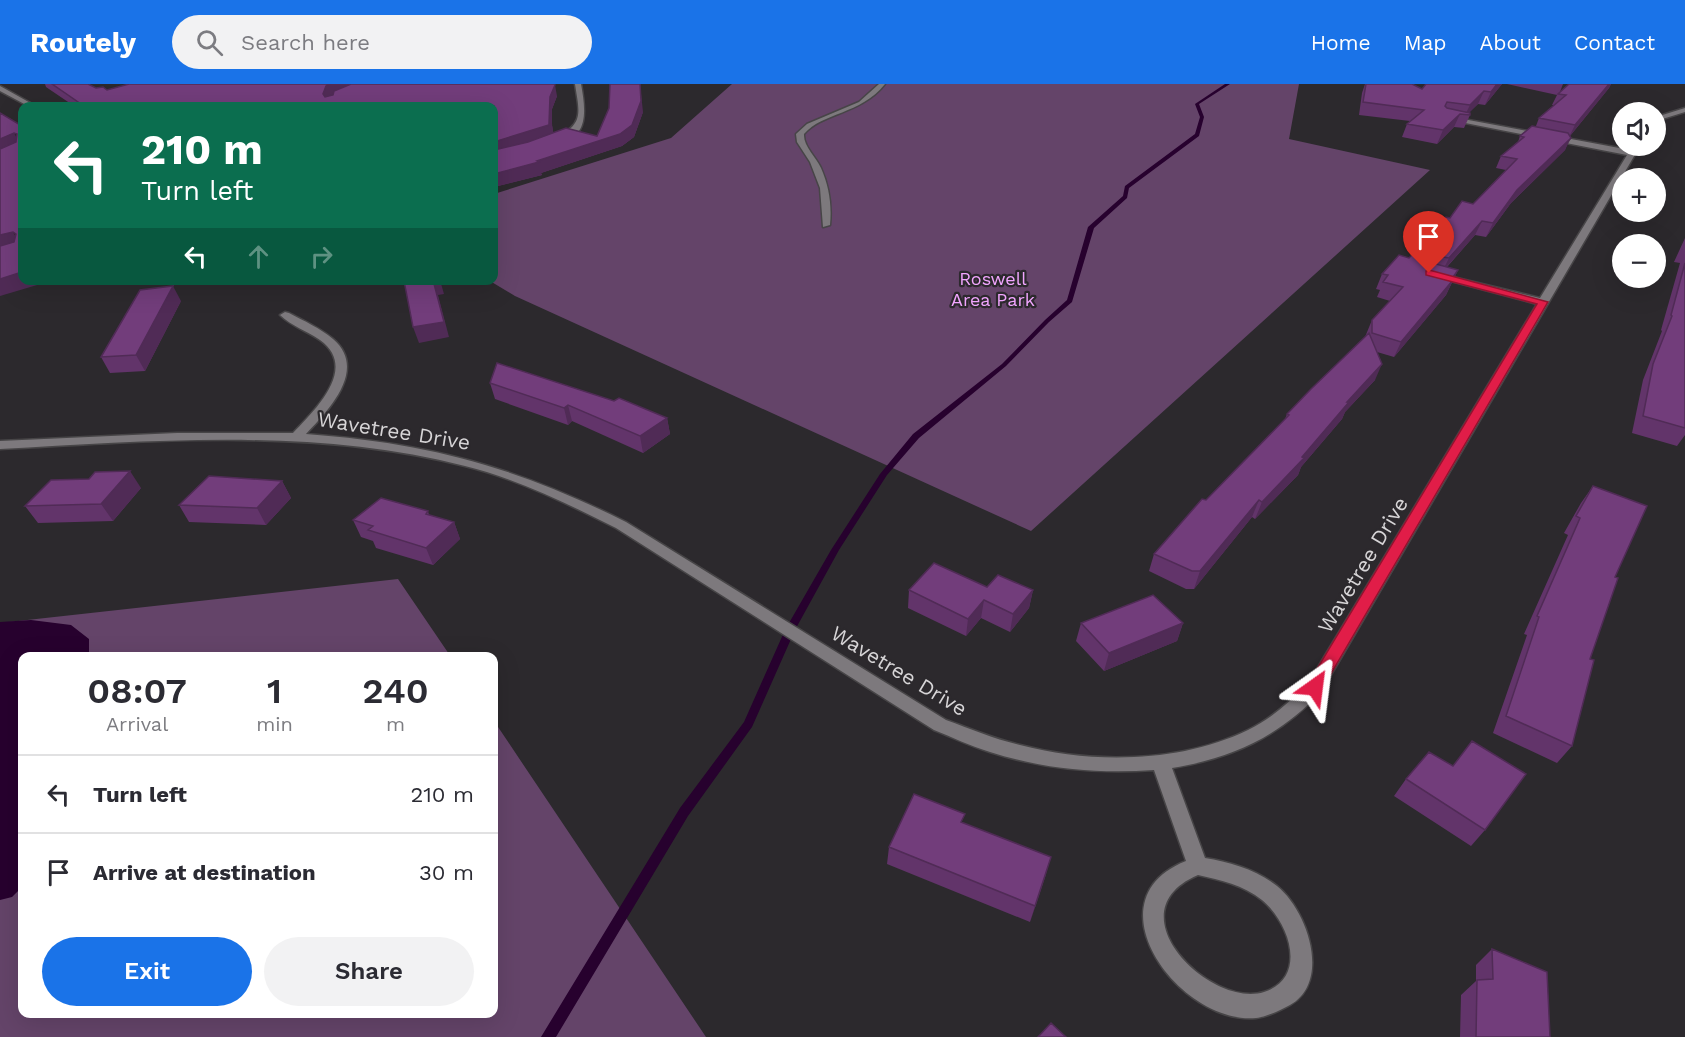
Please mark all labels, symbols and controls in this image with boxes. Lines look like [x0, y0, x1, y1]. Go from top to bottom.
search box [172, 15, 592, 69]
text: Routely [30, 26, 136, 59]
icon: search [193, 26, 226, 59]
text: Search here [241, 30, 370, 55]
text: Home [1311, 30, 1371, 55]
text: Map [1404, 30, 1447, 55]
text: About [1480, 30, 1541, 55]
text: Contact [1574, 30, 1655, 55]
map controls [1612, 102, 1666, 288]
button: sound [1612, 102, 1666, 156]
text: 210 m [141, 125, 263, 174]
icon: left [42, 126, 120, 204]
button: + [1612, 168, 1666, 222]
text: Turn left [141, 175, 253, 207]
pin [1403, 211, 1454, 273]
icon: arrive [1412, 220, 1445, 253]
button: − [1612, 234, 1666, 288]
icon: left [179, 240, 212, 273]
icon: ahead [242, 240, 275, 273]
icon: right [305, 240, 338, 273]
park label: Roswell Area Park [951, 268, 1035, 310]
street label: Wavetree Drive [316, 406, 472, 455]
street label: Wavetree Drive [1312, 492, 1413, 637]
street label: Wavetree Drive [827, 620, 972, 721]
position arrow [1283, 655, 1347, 719]
text: 08:07 [87, 670, 187, 712]
text: 1 [267, 670, 282, 712]
text: 240 [362, 670, 429, 712]
text: Arrival [106, 712, 168, 736]
text: min [256, 712, 293, 736]
text: m [386, 712, 405, 736]
icon: left [42, 778, 75, 811]
text: Turn left [93, 782, 187, 807]
text: 210 m [410, 782, 474, 807]
icon: arrive [42, 856, 75, 889]
text: Arrive at destination [93, 860, 316, 885]
text: 30 m [419, 860, 474, 885]
button: Exit [42, 937, 252, 1006]
button: Share [264, 937, 474, 1006]

